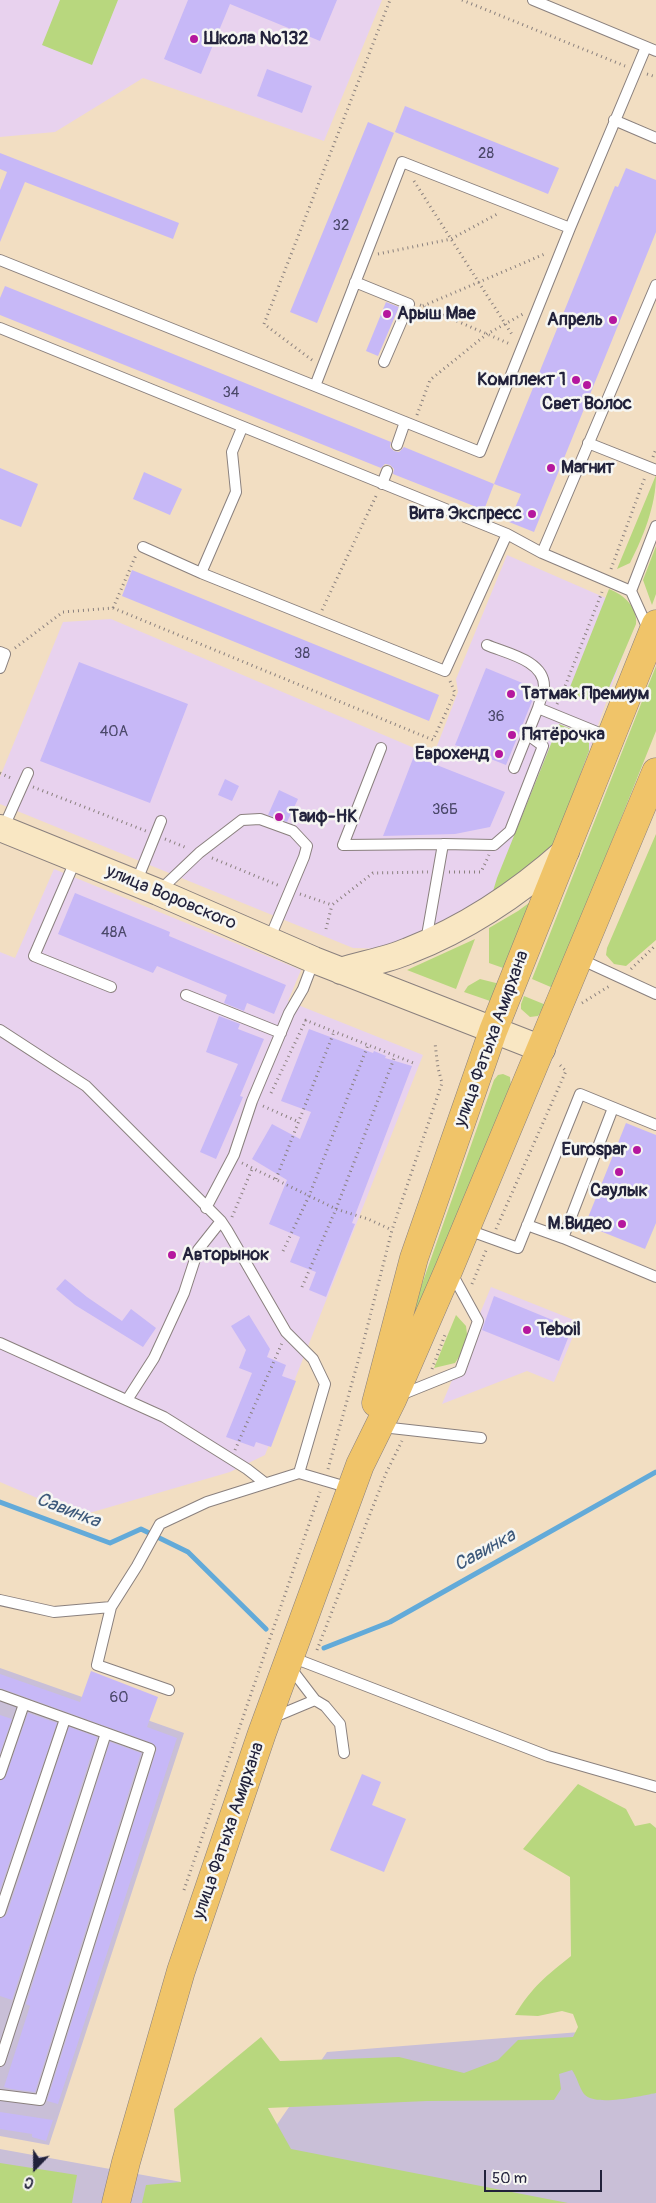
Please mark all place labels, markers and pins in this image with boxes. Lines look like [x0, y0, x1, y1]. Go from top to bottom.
place label: Школа №132 [204, 28, 308, 50]
marker: Школа №132 [188, 33, 200, 45]
place label: Арыш Мае [397, 303, 476, 325]
marker: Арыш Мае [381, 308, 393, 320]
place label: Апрель [547, 309, 603, 331]
marker: Апрель [607, 314, 619, 326]
place label: Комплект 1 [477, 369, 566, 391]
marker: Комплект 1 [570, 374, 582, 386]
marker: Свет Волос [581, 379, 593, 391]
place label: Свет Волос [542, 393, 632, 415]
place label: Магнит [561, 457, 614, 479]
marker: Магнит [545, 462, 557, 474]
place label: Вита Экспресс [408, 503, 522, 525]
marker: Вита Экспресс [526, 508, 538, 520]
place label: Татмак Премиум [521, 683, 649, 705]
marker: Татмак Премиум [505, 688, 517, 700]
place label: Пятёрочка [522, 724, 605, 746]
marker: Пятёрочка [506, 729, 518, 741]
place label: Еврохенд [415, 743, 489, 765]
marker: Еврохенд [493, 748, 505, 760]
place label: Таиф-НК [289, 806, 357, 828]
marker: Таиф-НК [273, 811, 285, 823]
place label: Eurospar [562, 1139, 627, 1161]
marker: Eurospar [631, 1144, 643, 1156]
marker: Саулык [613, 1166, 625, 1178]
place label: Саулык [590, 1180, 648, 1202]
place label: М.Видео [548, 1213, 612, 1235]
marker: М.Видео [616, 1218, 628, 1230]
place label: Авторынок [182, 1244, 269, 1266]
marker: Авторынок [166, 1249, 178, 1261]
place label: Teboil [537, 1319, 581, 1341]
marker: Teboil [521, 1324, 533, 1336]

